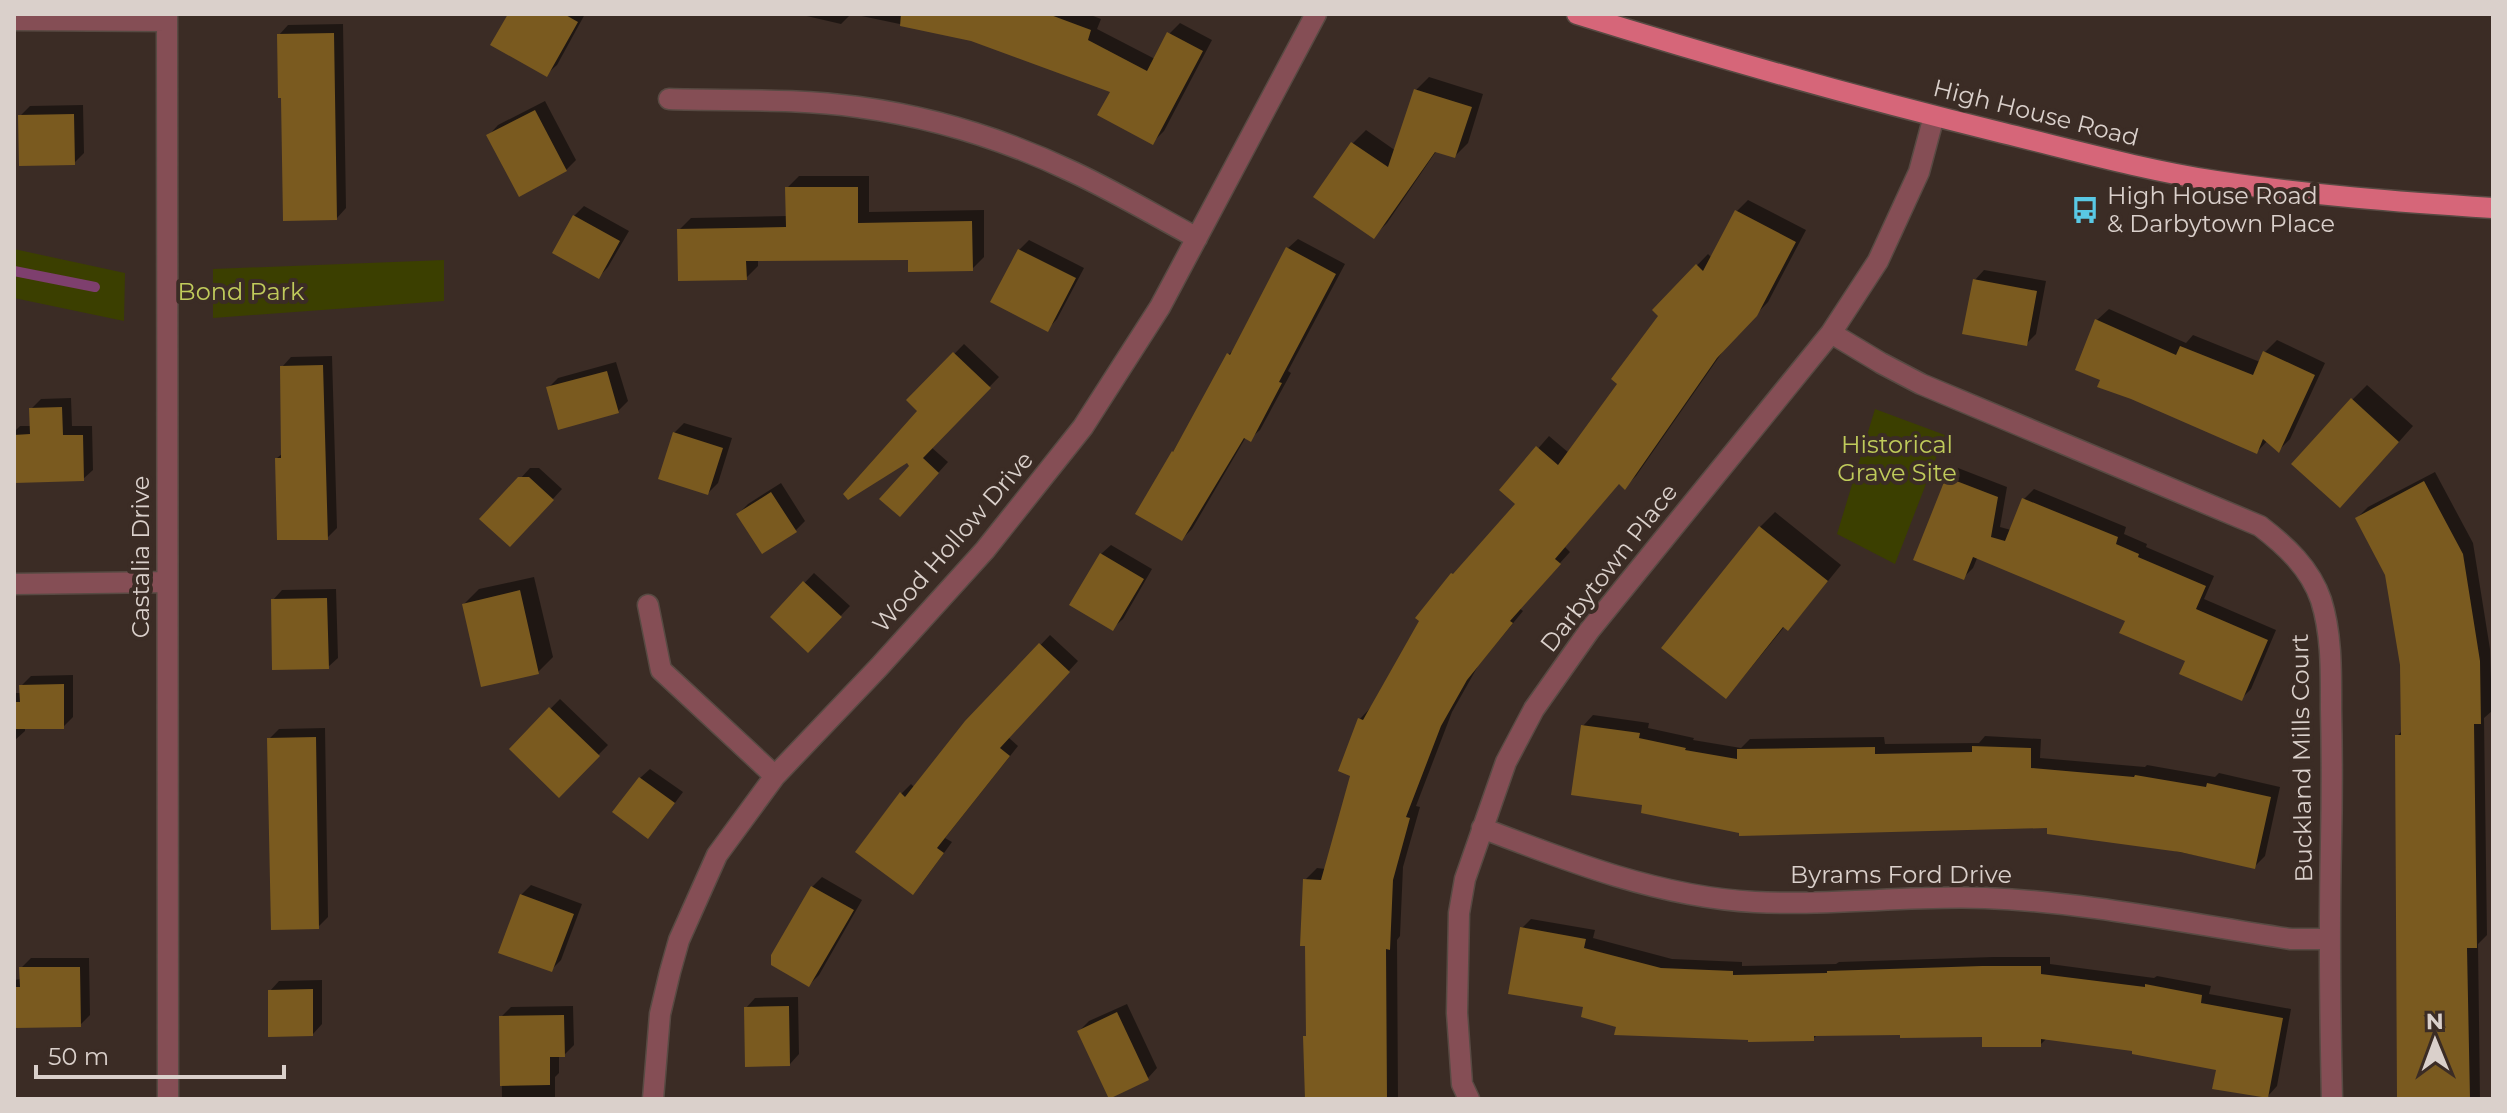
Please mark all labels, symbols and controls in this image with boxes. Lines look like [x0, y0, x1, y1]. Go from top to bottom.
street label: High House Road [1930, 73, 2142, 152]
place label: High House Road & Darbytown Place [2107, 181, 2335, 238]
bus stop icon: High House Road & Darbytown Place [2070, 195, 2100, 225]
park label: Bond Park [178, 277, 305, 306]
park label: Historical Grave Site [1837, 430, 1957, 487]
street label: Wood Hollow Drive [866, 445, 1039, 638]
street label: Castalia Drive [126, 476, 155, 638]
street label: Darbytown Place [1534, 478, 1683, 658]
street label: Buckland Mills Court [2285, 633, 2318, 883]
street label: Byrams Ford Drive [1790, 860, 2012, 889]
north arrow [2395, 1001, 2475, 1081]
text: N [2426, 1008, 2444, 1035]
scale bar [36, 1029, 284, 1079]
text: 50 m [48, 1042, 109, 1071]

